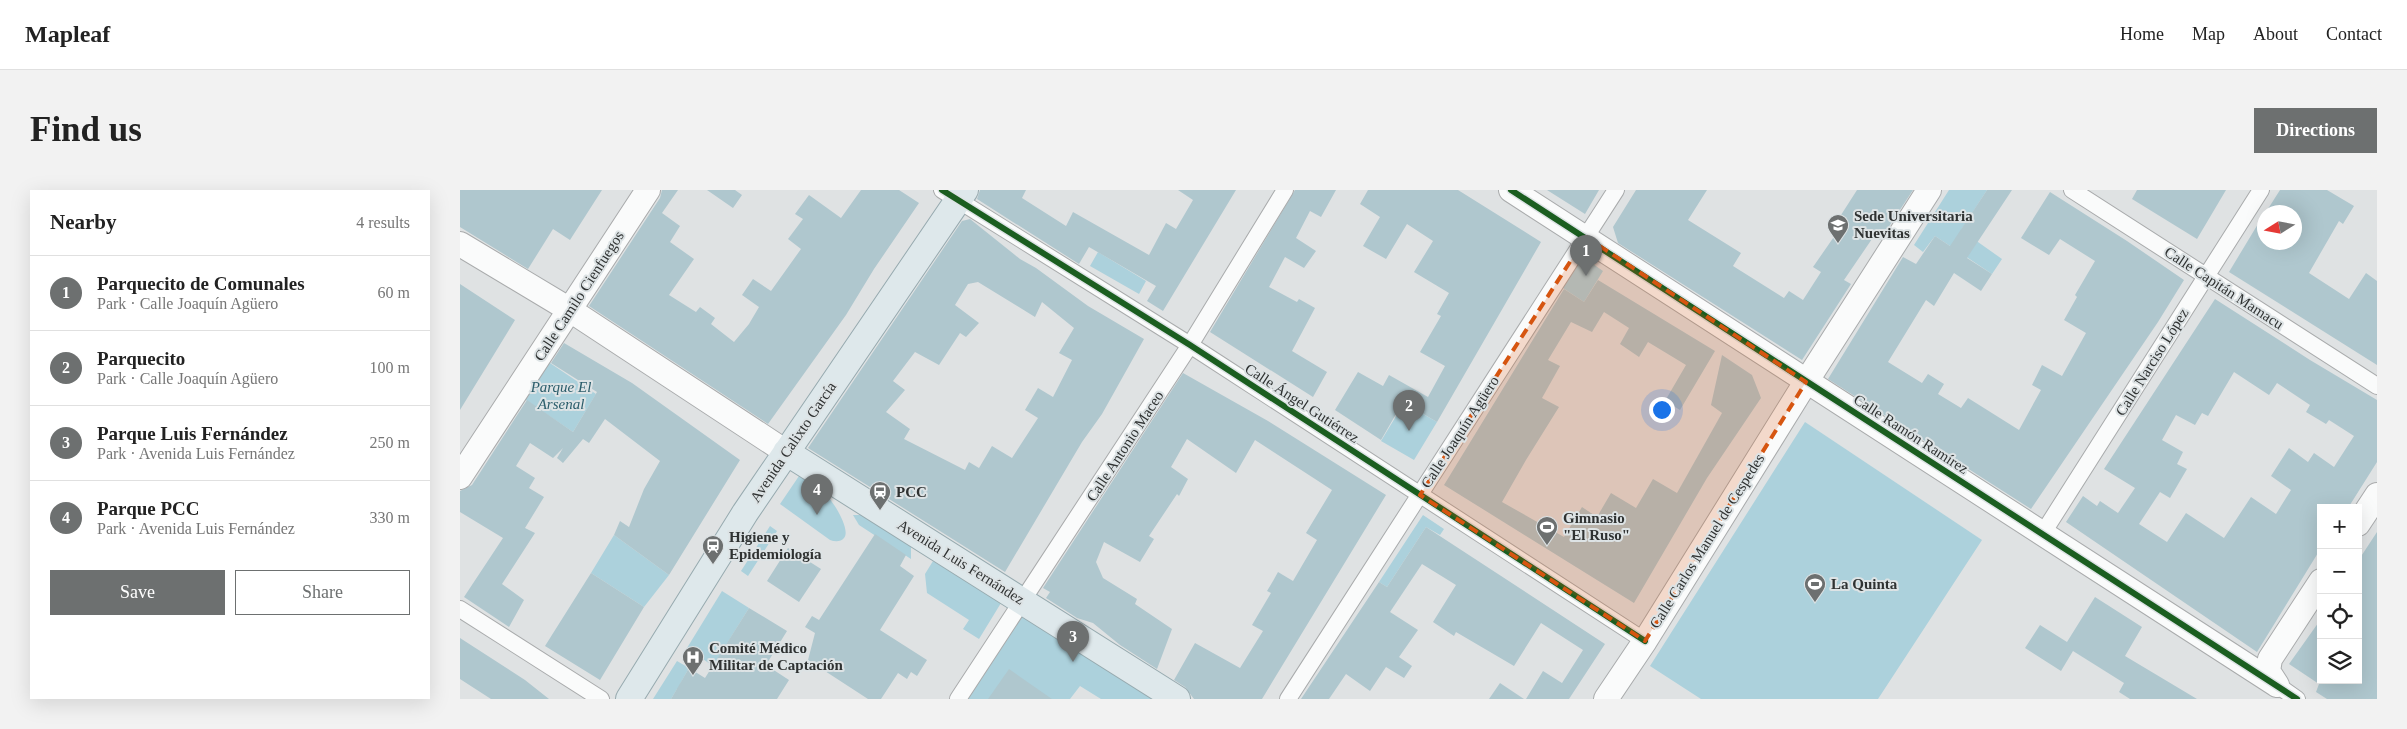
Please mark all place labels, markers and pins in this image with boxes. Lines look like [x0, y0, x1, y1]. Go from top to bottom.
place label: Sede Universitaria Nuevitas [1854, 208, 1973, 241]
school or university icon: Sede Universitaria Nuevitas [1826, 213, 1850, 244]
pin: 1 [1570, 235, 1602, 276]
pin: 2 [1393, 390, 1425, 431]
pin: 4 [801, 474, 833, 515]
station icon: PCC [868, 480, 892, 511]
place label: PCC [896, 484, 927, 500]
place label: Gimnasio "El Ruso" [1563, 510, 1630, 543]
sports icon: Gimnasio "El Ruso" [1535, 515, 1559, 546]
place label: Higiene y Epidemiología [729, 529, 822, 562]
station icon: Higiene y Epidemiología [701, 534, 725, 565]
sports icon: La Quinta [1803, 572, 1827, 603]
place label: La Quinta [1831, 576, 1898, 592]
pin: 3 [1057, 621, 1089, 662]
place label: Comité Médico Militar de Captación [709, 640, 844, 673]
hospital icon: Comité Médico Militar de Captación [681, 645, 705, 676]

